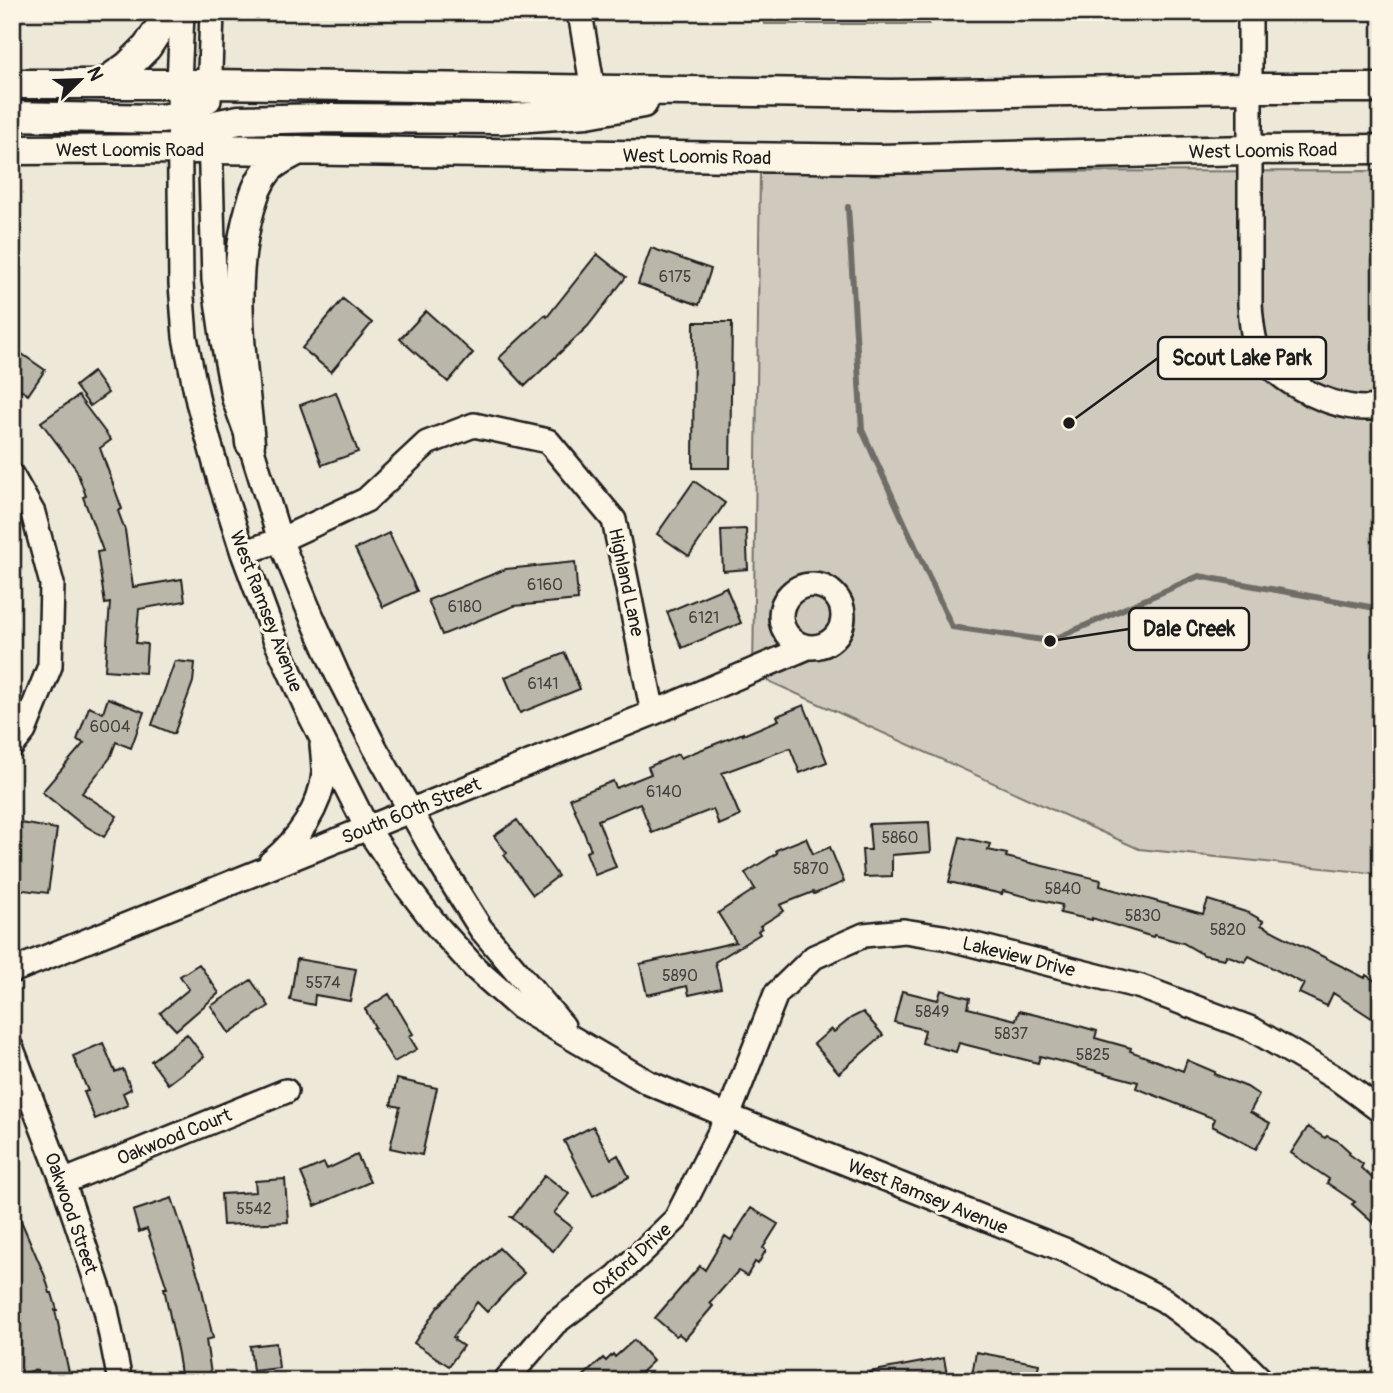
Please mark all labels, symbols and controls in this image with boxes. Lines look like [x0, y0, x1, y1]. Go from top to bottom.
north arrow [46, 46, 116, 116]
text: N [81, 63, 108, 84]
street label: West Loomis Road [56, 138, 204, 162]
street label: West Loomis Road [1188, 138, 1338, 164]
street label: West Loomis Road [622, 144, 772, 170]
house number: 6175 [659, 267, 691, 287]
callout: Scout Lake Park [1158, 337, 1326, 379]
text: Scout Lake Park [1172, 345, 1312, 372]
street label: Highland Lane [603, 526, 649, 639]
street label: West Ramsey Avenue [224, 527, 308, 696]
house number: 6160 [527, 575, 563, 595]
house number: 6180 [448, 597, 482, 617]
house number: 6121 [689, 608, 719, 628]
callout: Dale Creek [1129, 608, 1249, 650]
text: Dale Creek [1143, 616, 1235, 643]
house number: 6141 [527, 674, 559, 694]
house number: 6004 [90, 717, 130, 737]
street label: South 60th Street [338, 772, 485, 850]
house number: 6140 [646, 782, 682, 802]
house number: 5860 [882, 828, 919, 848]
house number: 5870 [793, 859, 829, 879]
house number: 5840 [1045, 879, 1082, 899]
house number: 5830 [1125, 906, 1161, 926]
house number: 5820 [1210, 920, 1246, 940]
street label: Lakeview Drive [960, 931, 1078, 983]
house number: 5890 [662, 966, 698, 986]
house number: 5574 [305, 973, 341, 993]
house number: 5849 [915, 1002, 949, 1022]
house number: 5837 [994, 1024, 1029, 1044]
house number: 5825 [1076, 1045, 1110, 1065]
street label: Oakwood Court [114, 1103, 235, 1171]
street label: Oakwood Street [39, 1149, 103, 1278]
street label: West Ramsey Avenue [844, 1154, 1012, 1240]
house number: 5542 [236, 1199, 272, 1219]
street label: Oxford Drive [587, 1217, 677, 1302]

